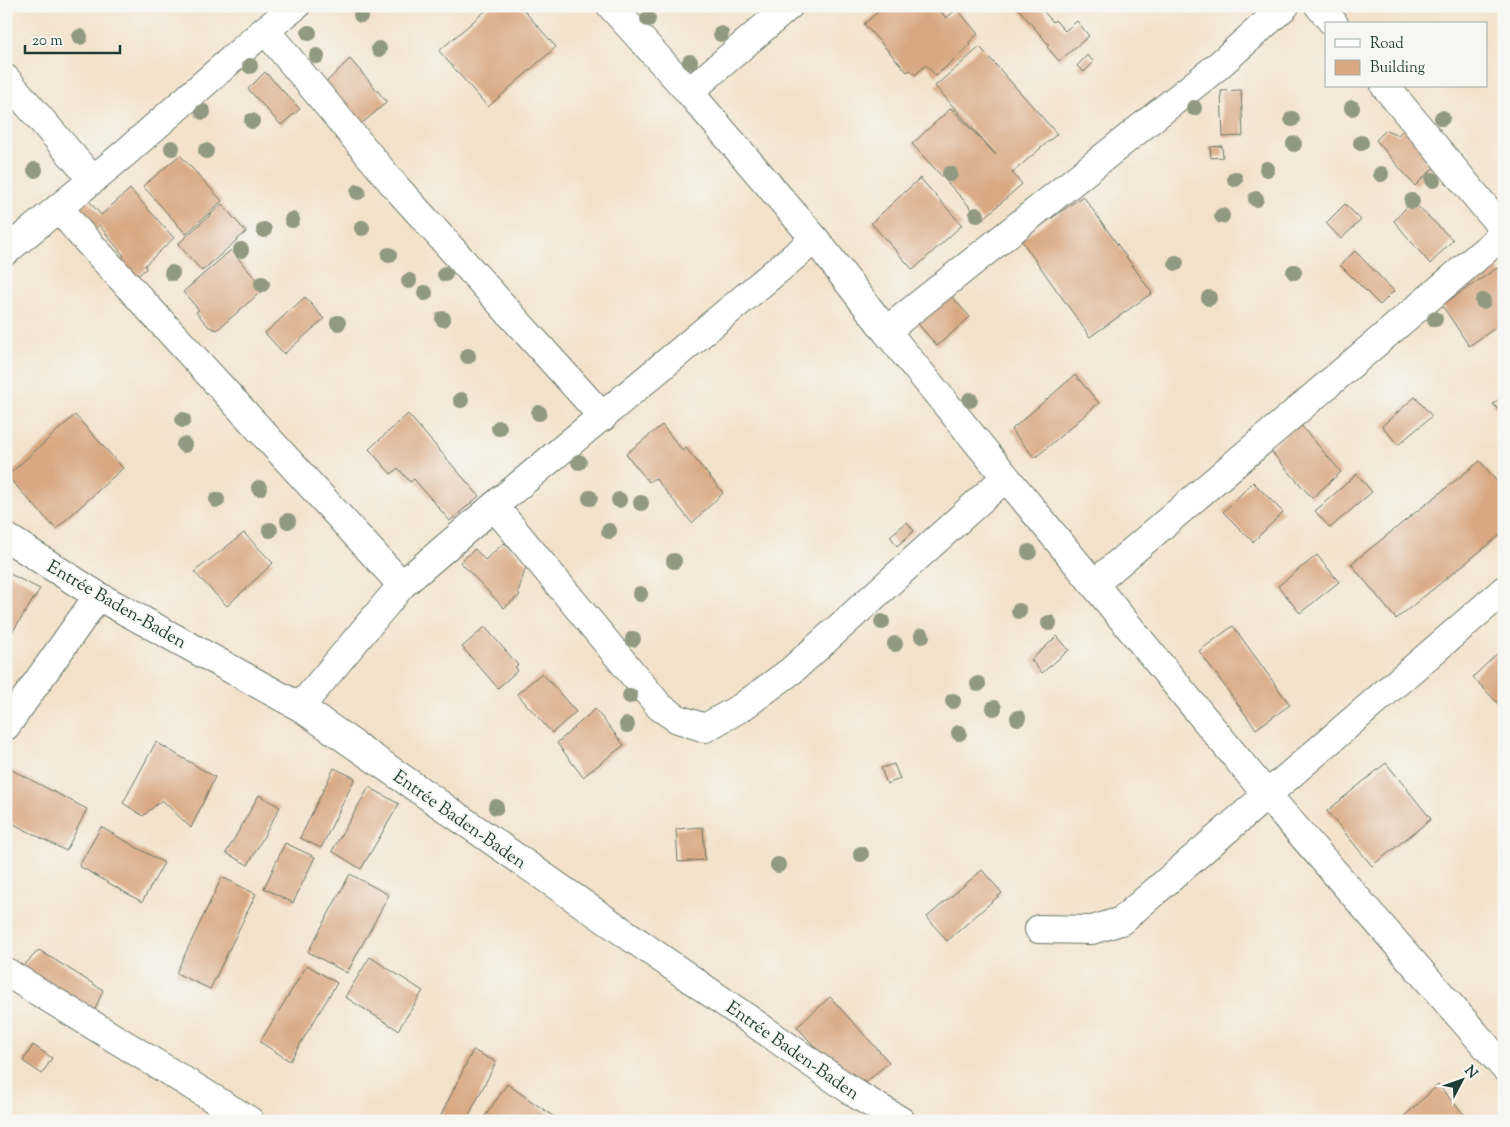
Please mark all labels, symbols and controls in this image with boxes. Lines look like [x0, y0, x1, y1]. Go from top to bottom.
scale bar [25, 22, 120, 54]
legend [1325, 22, 1488, 88]
text: 20 m [32, 31, 63, 52]
text: Road [1370, 34, 1404, 55]
text: Building [1370, 58, 1425, 79]
street label: Entrée Baden-Baden [41, 555, 191, 657]
street label: Entrée Baden-Baden [387, 765, 531, 877]
street label: Entrée Baden-Baden [720, 996, 864, 1108]
north arrow [1438, 1054, 1488, 1104]
text: N [1459, 1062, 1482, 1084]

